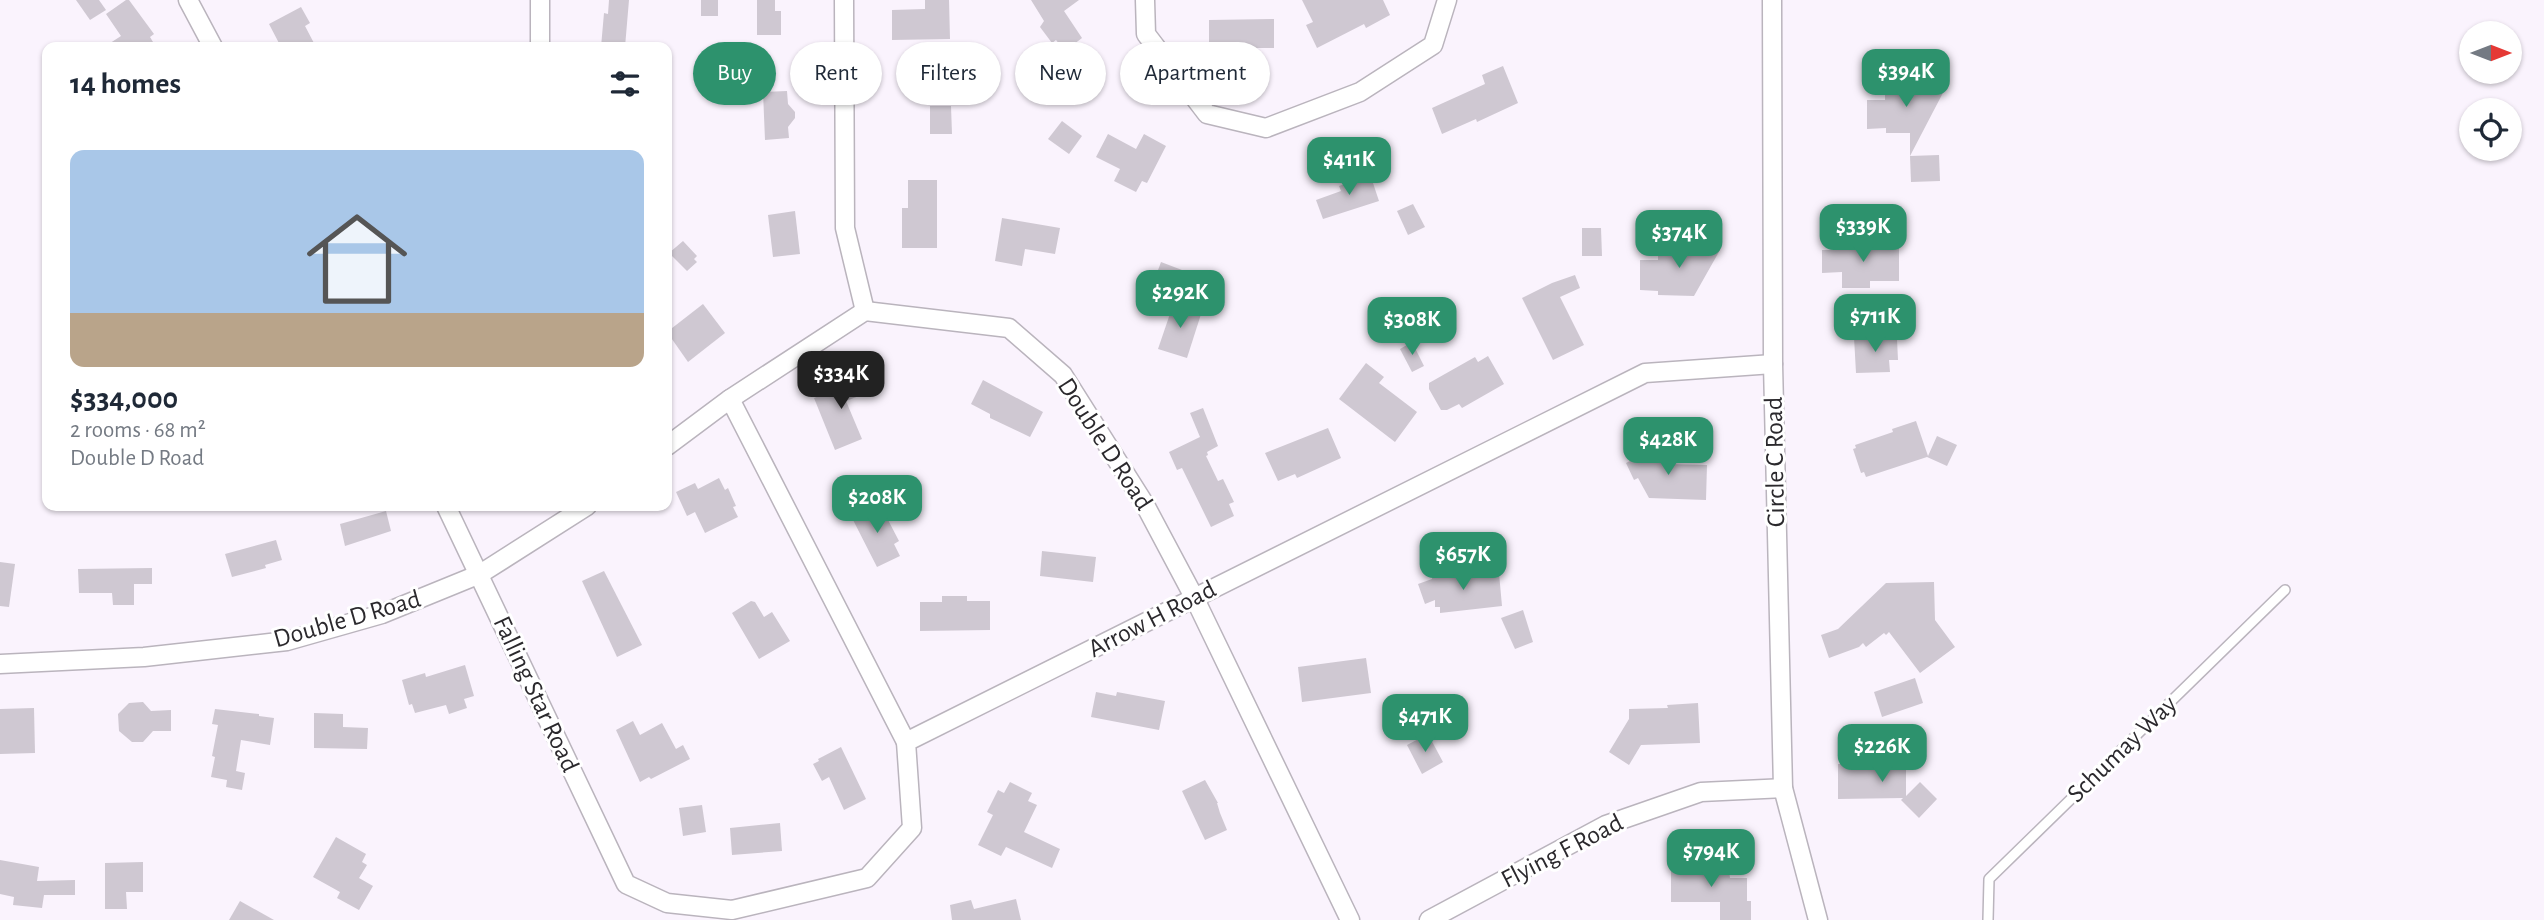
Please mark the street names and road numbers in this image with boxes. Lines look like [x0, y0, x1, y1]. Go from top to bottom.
street label: Double D Road [1053, 373, 1157, 515]
street label: Circle C Road [1761, 397, 1789, 527]
street label: Arrow H Road [1084, 576, 1220, 662]
street label: Double D Road [271, 586, 423, 652]
street label: Falling Star Road [489, 612, 583, 776]
street label: Schumay Way [2062, 691, 2182, 807]
street label: Flying F Road [1497, 809, 1627, 893]

